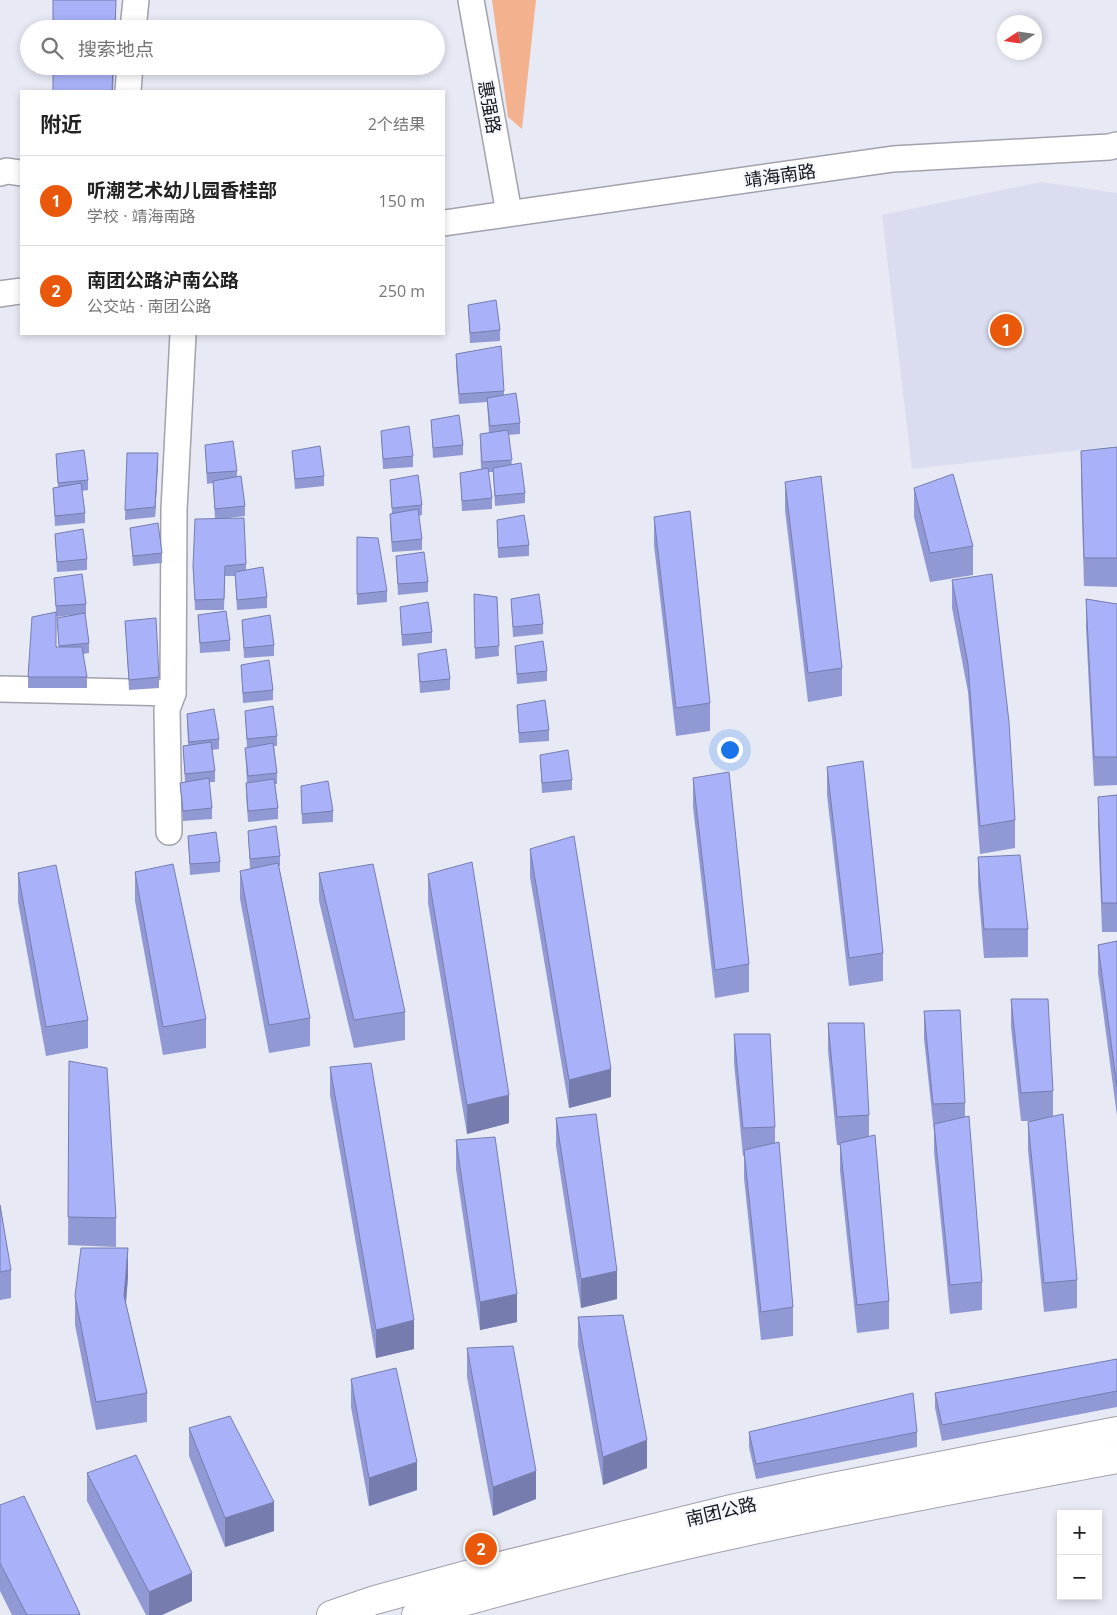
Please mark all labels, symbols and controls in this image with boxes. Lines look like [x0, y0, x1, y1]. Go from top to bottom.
north arrow [997, 15, 1042, 60]
search box [20, 20, 445, 75]
icon: search [38, 34, 66, 62]
text: 搜索地点 [78, 36, 154, 62]
street label: 惠强路 [473, 78, 507, 136]
text: 附近 [40, 110, 82, 138]
text: 2个结果 [368, 113, 425, 135]
street label: 靖海南路 [743, 158, 817, 192]
text: 听潮艺术幼儿园香桂部 [87, 177, 277, 203]
text: 1 [51, 190, 61, 212]
text: 150 m [379, 190, 425, 212]
text: 学校 · 靖海南路 [87, 205, 196, 227]
text: 南团公路沪南公路 [87, 267, 239, 293]
text: 2 [51, 280, 61, 302]
text: 250 m [379, 280, 425, 302]
text: 公交站 · 南团公路 [87, 295, 212, 317]
pin: 1 [990, 311, 1022, 349]
your location [717, 737, 743, 763]
street label: 南团公路 [683, 1491, 759, 1531]
map controls [1057, 1510, 1102, 1600]
button: + [1057, 1510, 1102, 1555]
pin: 2 [465, 1530, 497, 1568]
button: − [1057, 1555, 1102, 1600]

